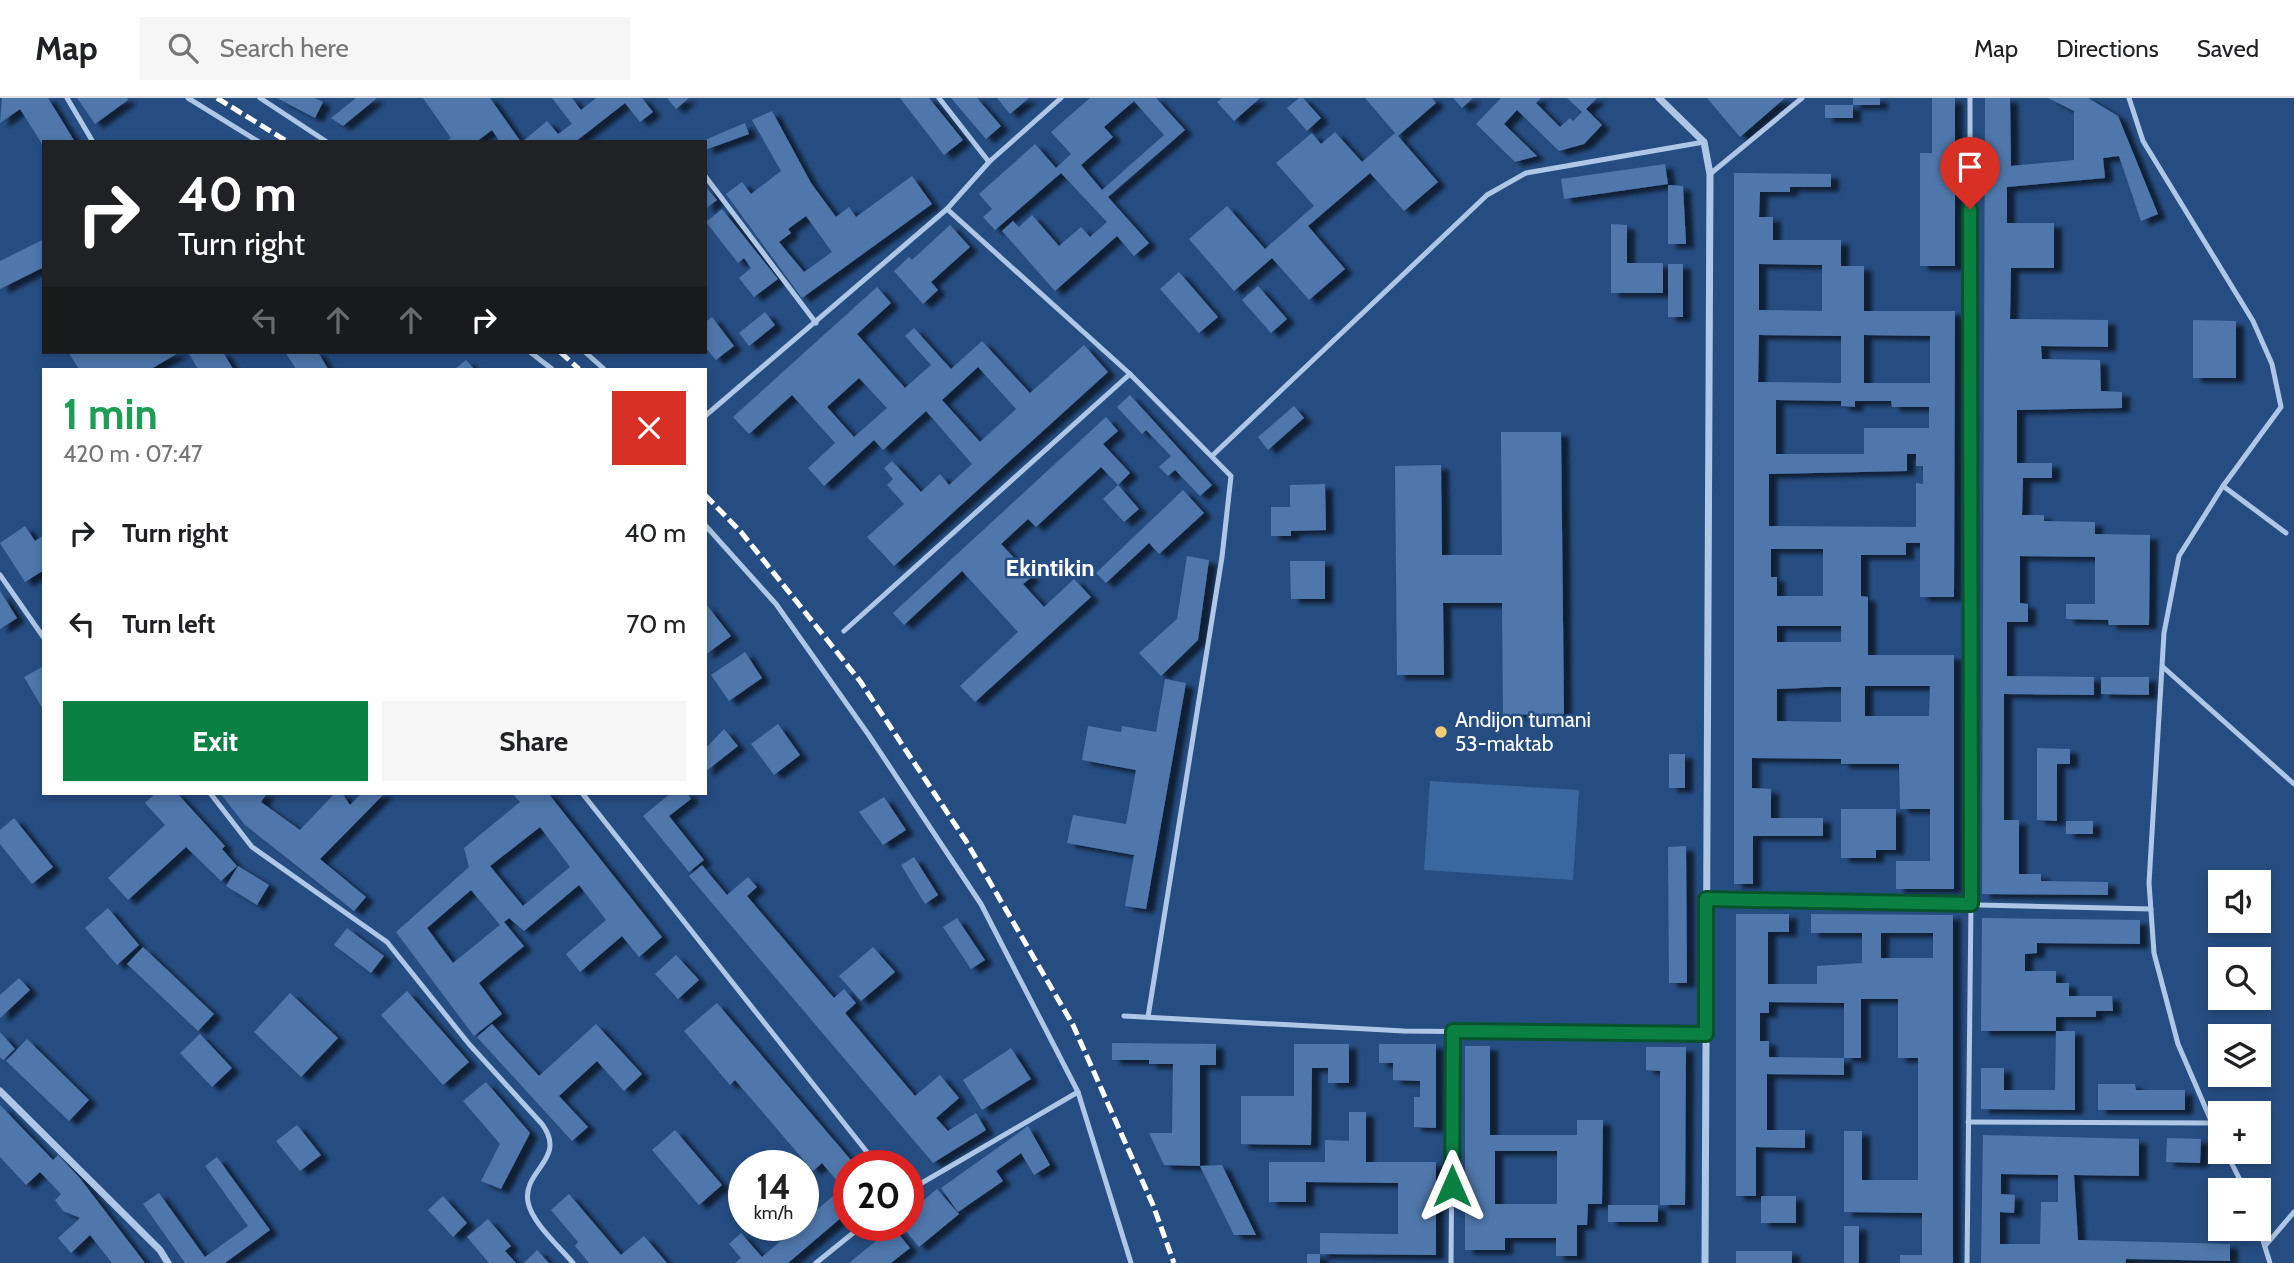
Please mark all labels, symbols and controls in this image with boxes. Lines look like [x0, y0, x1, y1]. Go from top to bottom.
search box [140, 17, 630, 80]
text: Map [35, 28, 98, 68]
icon: search [164, 29, 202, 67]
text: Search here [220, 32, 349, 64]
text: Map [1974, 34, 2018, 63]
text: Directions [2056, 34, 2159, 63]
text: Saved [2197, 34, 2259, 63]
pin [1940, 137, 2000, 209]
icon: arrive [1951, 148, 1989, 186]
text: 40 m [178, 164, 297, 223]
icon: right [63, 168, 154, 259]
text: Turn right [178, 224, 305, 263]
icon: left [246, 301, 284, 339]
icon: ahead [319, 301, 357, 339]
icon: ahead [392, 301, 430, 339]
icon: right [465, 301, 503, 339]
text: 1 min [63, 388, 158, 440]
button: close [612, 391, 686, 465]
text: 420 m · 07:47 [63, 440, 203, 468]
icon: right [63, 514, 101, 552]
text: Turn right [122, 517, 228, 549]
text: 40 m [624, 517, 686, 549]
district label: Ekintikin [1006, 553, 1094, 582]
icon: left [63, 605, 101, 643]
text: Turn left [122, 608, 215, 640]
text: 70 m [626, 608, 686, 640]
button: Exit [63, 701, 368, 781]
button: Share [382, 701, 686, 781]
place label: Andijon tumani 53-maktab [1455, 707, 1591, 756]
marker: Andijon tumani 53-maktab [1433, 724, 1449, 740]
map controls [2208, 870, 2271, 1241]
button: sound [2208, 870, 2271, 933]
button: search [2208, 947, 2271, 1010]
button: layers [2208, 1024, 2271, 1087]
button: + [2208, 1101, 2271, 1164]
position arrow [1415, 1149, 1489, 1223]
speed limit sign: 20 [833, 1150, 924, 1241]
text: 14 [756, 1165, 791, 1208]
button: − [2208, 1178, 2271, 1241]
text: km/h [754, 1202, 793, 1224]

